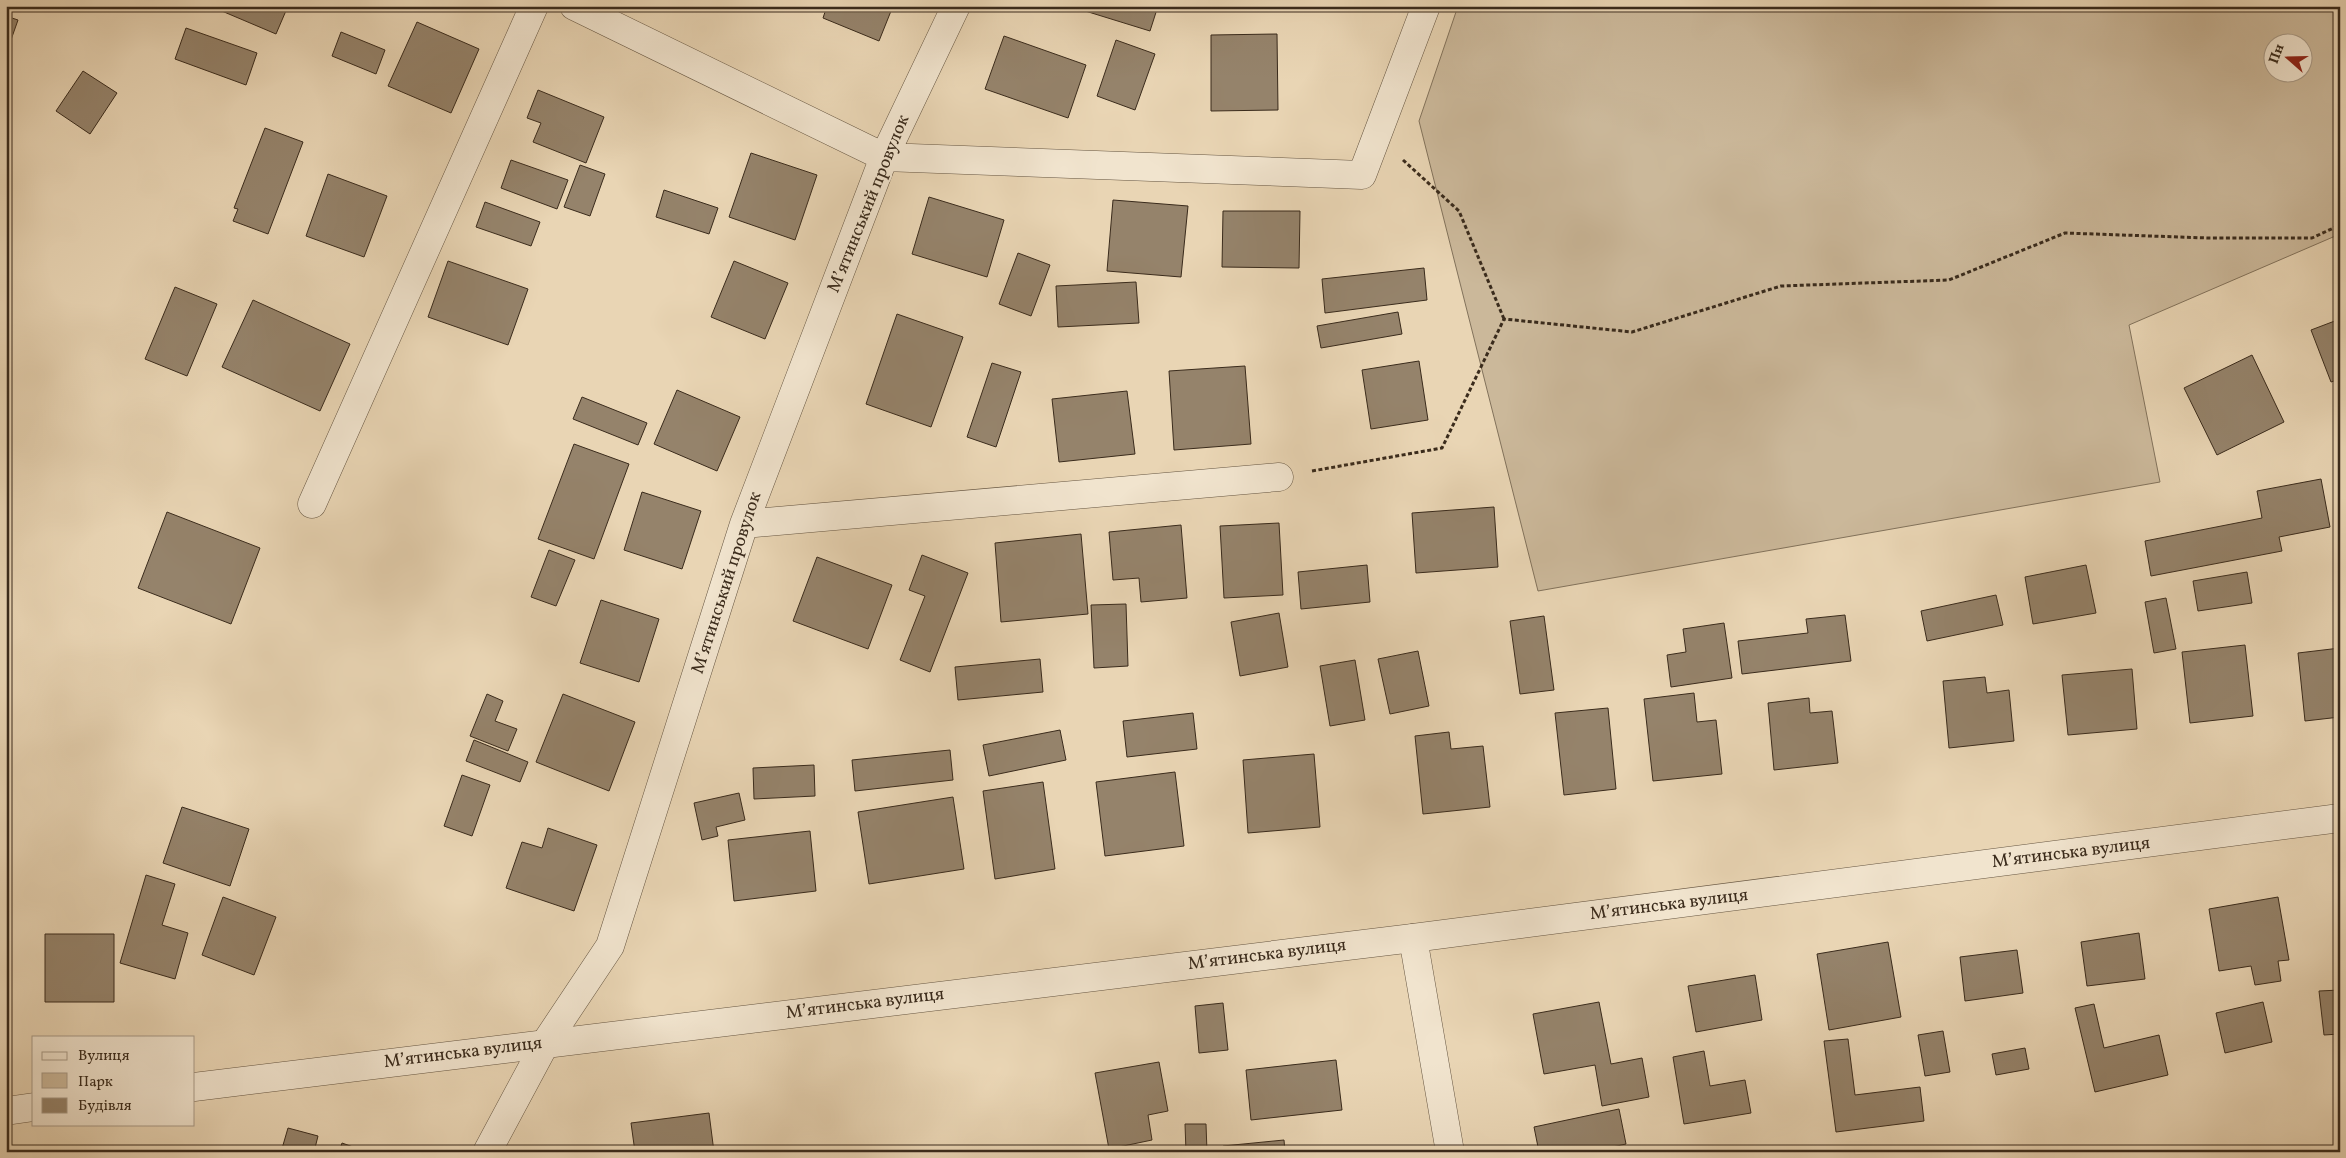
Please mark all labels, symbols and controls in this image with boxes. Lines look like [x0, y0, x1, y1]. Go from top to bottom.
north arrow [2264, 32, 2314, 82]
text: Пн [2265, 41, 2290, 67]
street label: Мʼятинський провулок [822, 111, 916, 297]
street label: Мʼятинський провулок [686, 488, 768, 677]
street label: Мʼятинська вулиця [1990, 831, 2152, 875]
street label: Мʼятинська вулиця [1588, 883, 1750, 927]
street label: Мʼятинська вулиця [1186, 933, 1348, 977]
street label: Мʼятинська вулиця [784, 982, 946, 1026]
street label: Мʼятинська вулиця [382, 1031, 544, 1075]
legend [32, 1036, 195, 1126]
text: Вулиця [78, 1046, 130, 1067]
text: Парк [78, 1072, 113, 1093]
text: Будівля [78, 1096, 132, 1117]

